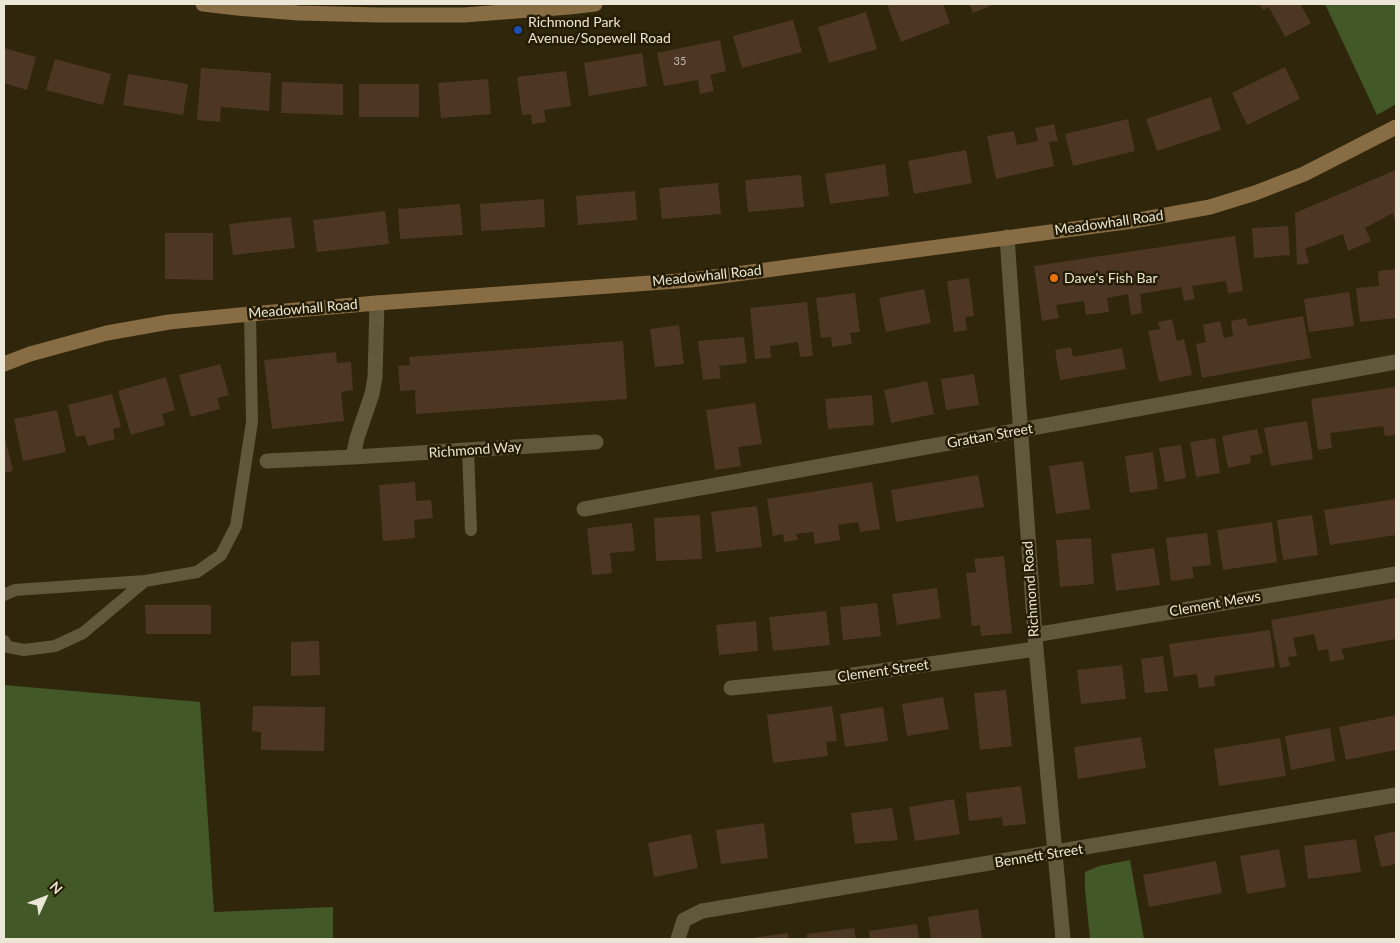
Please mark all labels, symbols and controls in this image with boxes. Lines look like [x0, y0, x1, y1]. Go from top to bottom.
place label: Richmond Park Avenue/Sopewell Road [528, 14, 671, 46]
marker: Richmond Park Avenue/Sopewell Road [512, 24, 524, 36]
house number: 35 [674, 54, 686, 68]
street label: Meadowhall Road [1053, 207, 1165, 239]
street label: Meadowhall Road [652, 262, 762, 290]
place label: Dave's Fish Bar [1064, 270, 1158, 286]
marker: Dave's Fish Bar [1048, 272, 1060, 284]
street label: Meadowhall Road [248, 296, 358, 322]
street label: Grattan Street [946, 420, 1034, 452]
street label: Richmond Way [428, 438, 522, 462]
street label: Richmond Road [1019, 540, 1043, 638]
street label: Clement Mews [1168, 588, 1262, 620]
street label: Clement Street [836, 656, 930, 686]
street label: Bennett Street [994, 841, 1084, 871]
north arrow [20, 873, 70, 923]
text: N [46, 878, 66, 897]

